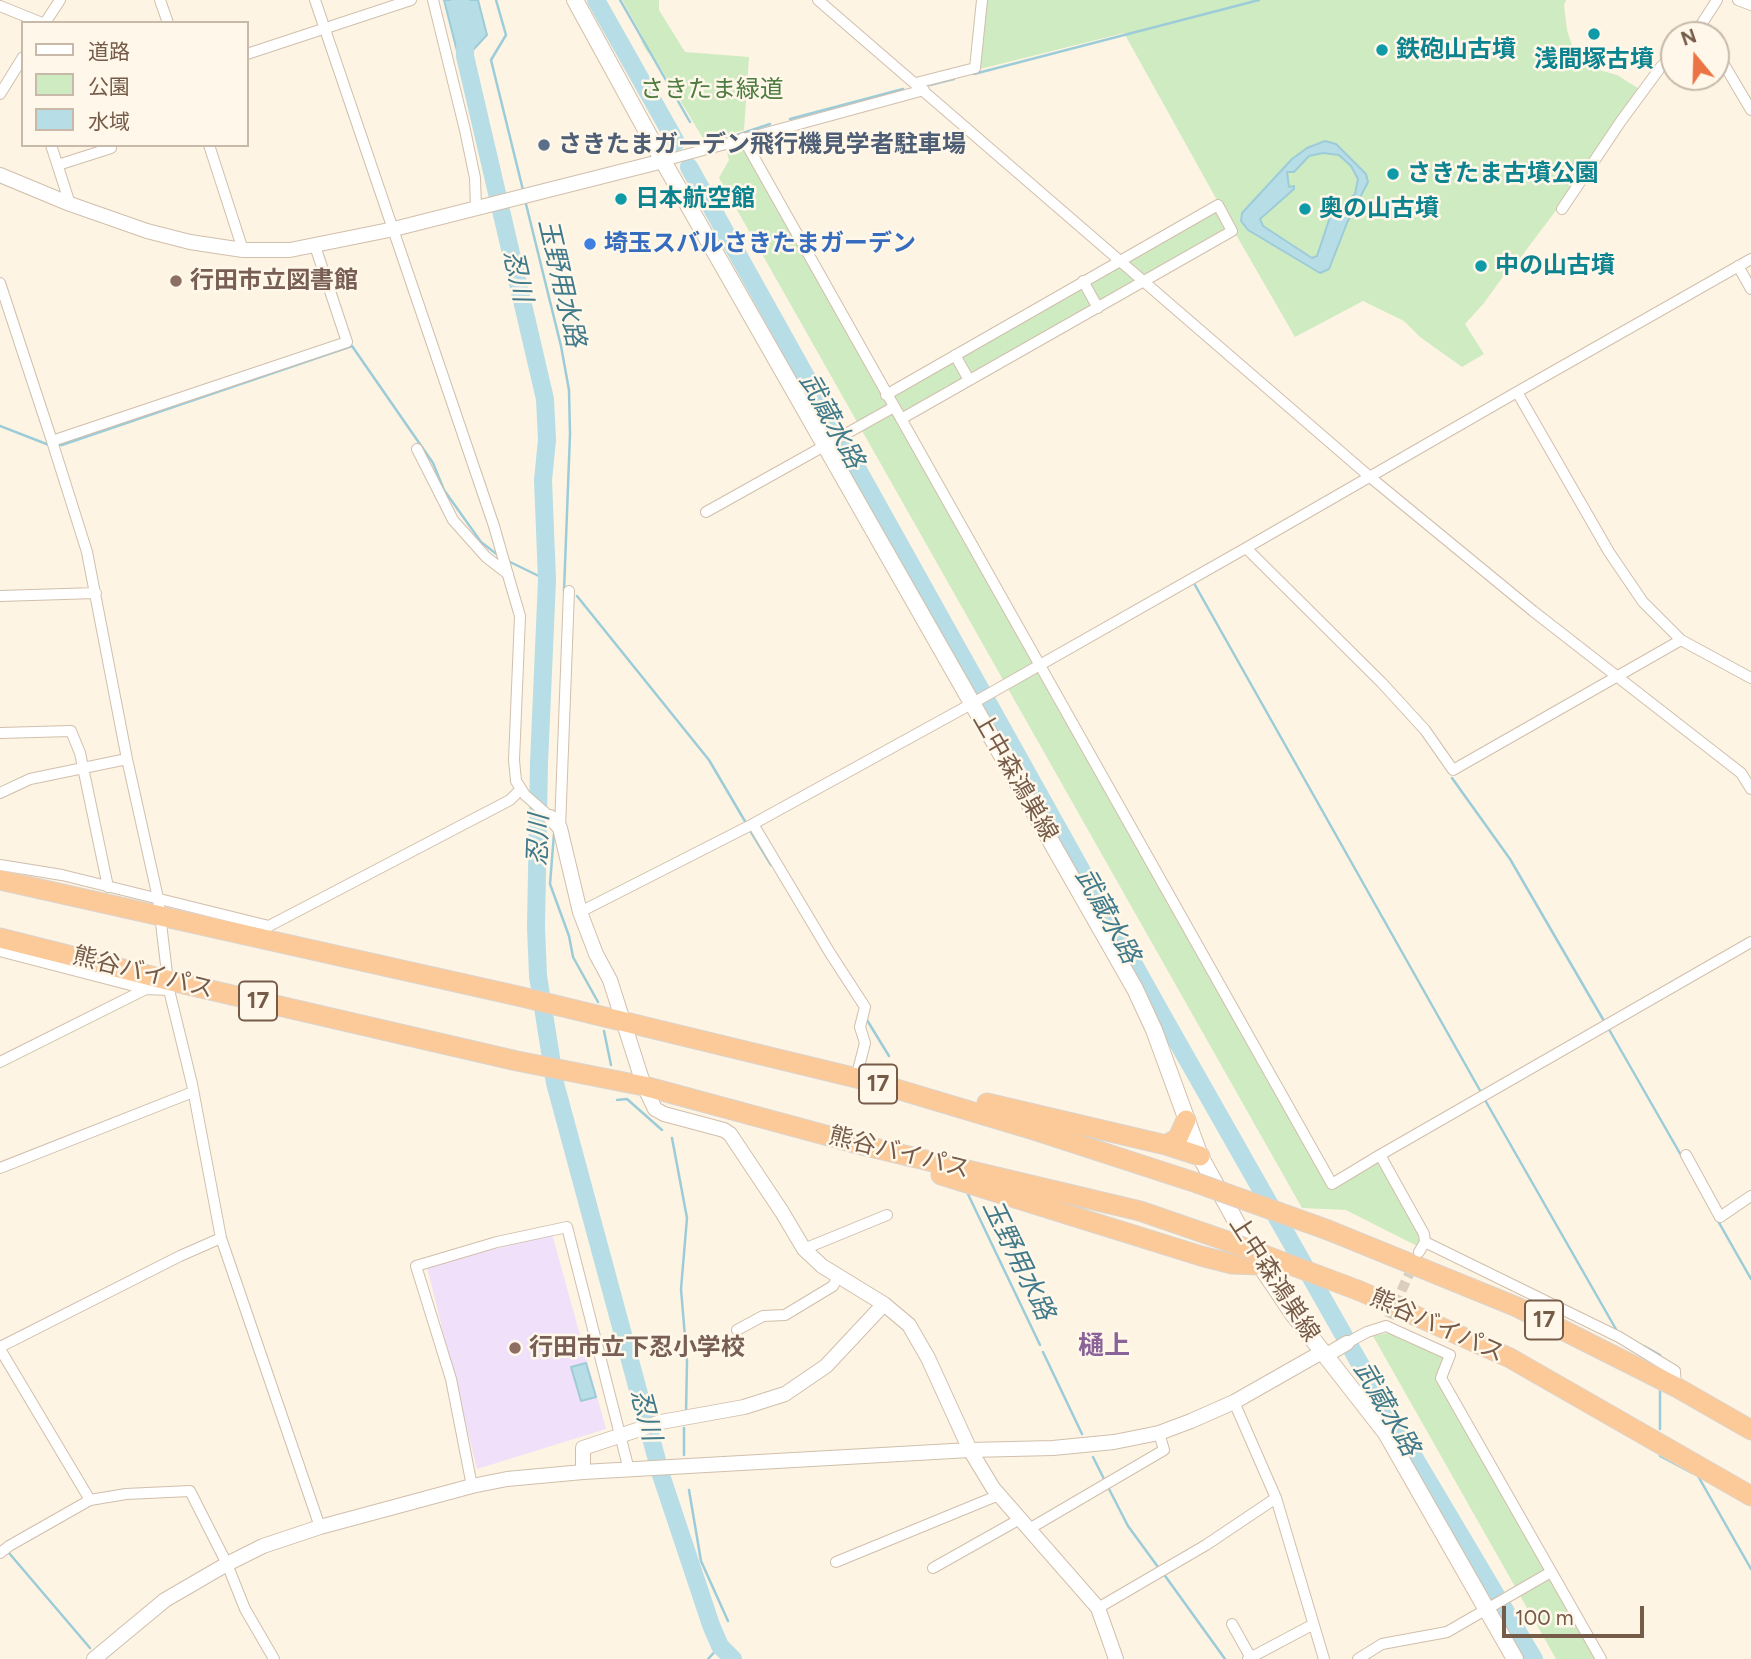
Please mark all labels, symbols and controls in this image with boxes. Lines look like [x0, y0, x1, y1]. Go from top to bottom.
legend [21, 21, 248, 147]
north arrow [1660, 21, 1730, 91]
text: N [1678, 24, 1699, 51]
marker: 浅間塚古墳 [1586, 26, 1602, 42]
place label: 鉄砲山古墳 [1396, 36, 1516, 64]
text: 道路 [88, 39, 130, 64]
marker: 鉄砲山古墳 [1374, 42, 1390, 58]
place label: 浅間塚古墳 [1534, 46, 1654, 74]
text: 公園 [88, 74, 130, 99]
park label: さきたま緑道 [640, 76, 784, 104]
text: 水域 [88, 109, 130, 134]
place label: さきたまガーデン飛行機見学者駐車場 [558, 131, 966, 159]
marker: さきたまガーデン飛行機見学者駐車場 [536, 137, 552, 153]
place label: さきたま古墳公園 [1407, 160, 1599, 188]
marker: さきたま古墳公園 [1385, 166, 1401, 182]
place label: 日本航空館 [635, 185, 755, 213]
marker: 日本航空館 [613, 191, 629, 207]
place label: 奥の山古墳 [1319, 195, 1439, 223]
marker: 奥の山古墳 [1297, 201, 1313, 217]
water label: 玉野用水路 [531, 216, 591, 350]
place label: 埼玉スバルさきたまガーデン [604, 230, 916, 258]
marker: 埼玉スバルさきたまガーデン [582, 236, 598, 252]
water label: 忍川 [496, 247, 538, 305]
place label: 中の山古墳 [1495, 252, 1615, 280]
marker: 中の山古墳 [1473, 258, 1489, 274]
place label: 行田市立図書館 [190, 267, 358, 295]
marker: 行田市立図書館 [168, 273, 184, 289]
water label: 武蔵水路 [792, 368, 870, 474]
street label: 上中森鴻巣線 [967, 707, 1063, 847]
water label: 忍川 [523, 813, 555, 867]
water label: 武蔵水路 [1068, 863, 1146, 969]
street label: 熊谷バイパス [70, 942, 216, 1004]
road number: 17 [239, 982, 277, 1020]
road number: 17 [859, 1064, 897, 1104]
street label: 熊谷バイパス [826, 1122, 972, 1184]
water label: 玉野用水路 [975, 1195, 1061, 1325]
street label: 上中森鴻巣線 [1223, 1211, 1325, 1347]
street label: 熊谷バイパス [1365, 1284, 1509, 1368]
road number: 17 [1525, 1301, 1563, 1340]
district label: 樋上 [1078, 1330, 1130, 1362]
place label: 行田市立下忍小学校 [529, 1334, 745, 1362]
marker: 行田市立下忍小学校 [507, 1340, 523, 1356]
water label: 武蔵水路 [1346, 1356, 1426, 1462]
water label: 忍川 [623, 1386, 667, 1444]
scale bar [1506, 1592, 1648, 1636]
text: 100 m [1515, 1605, 1574, 1630]

